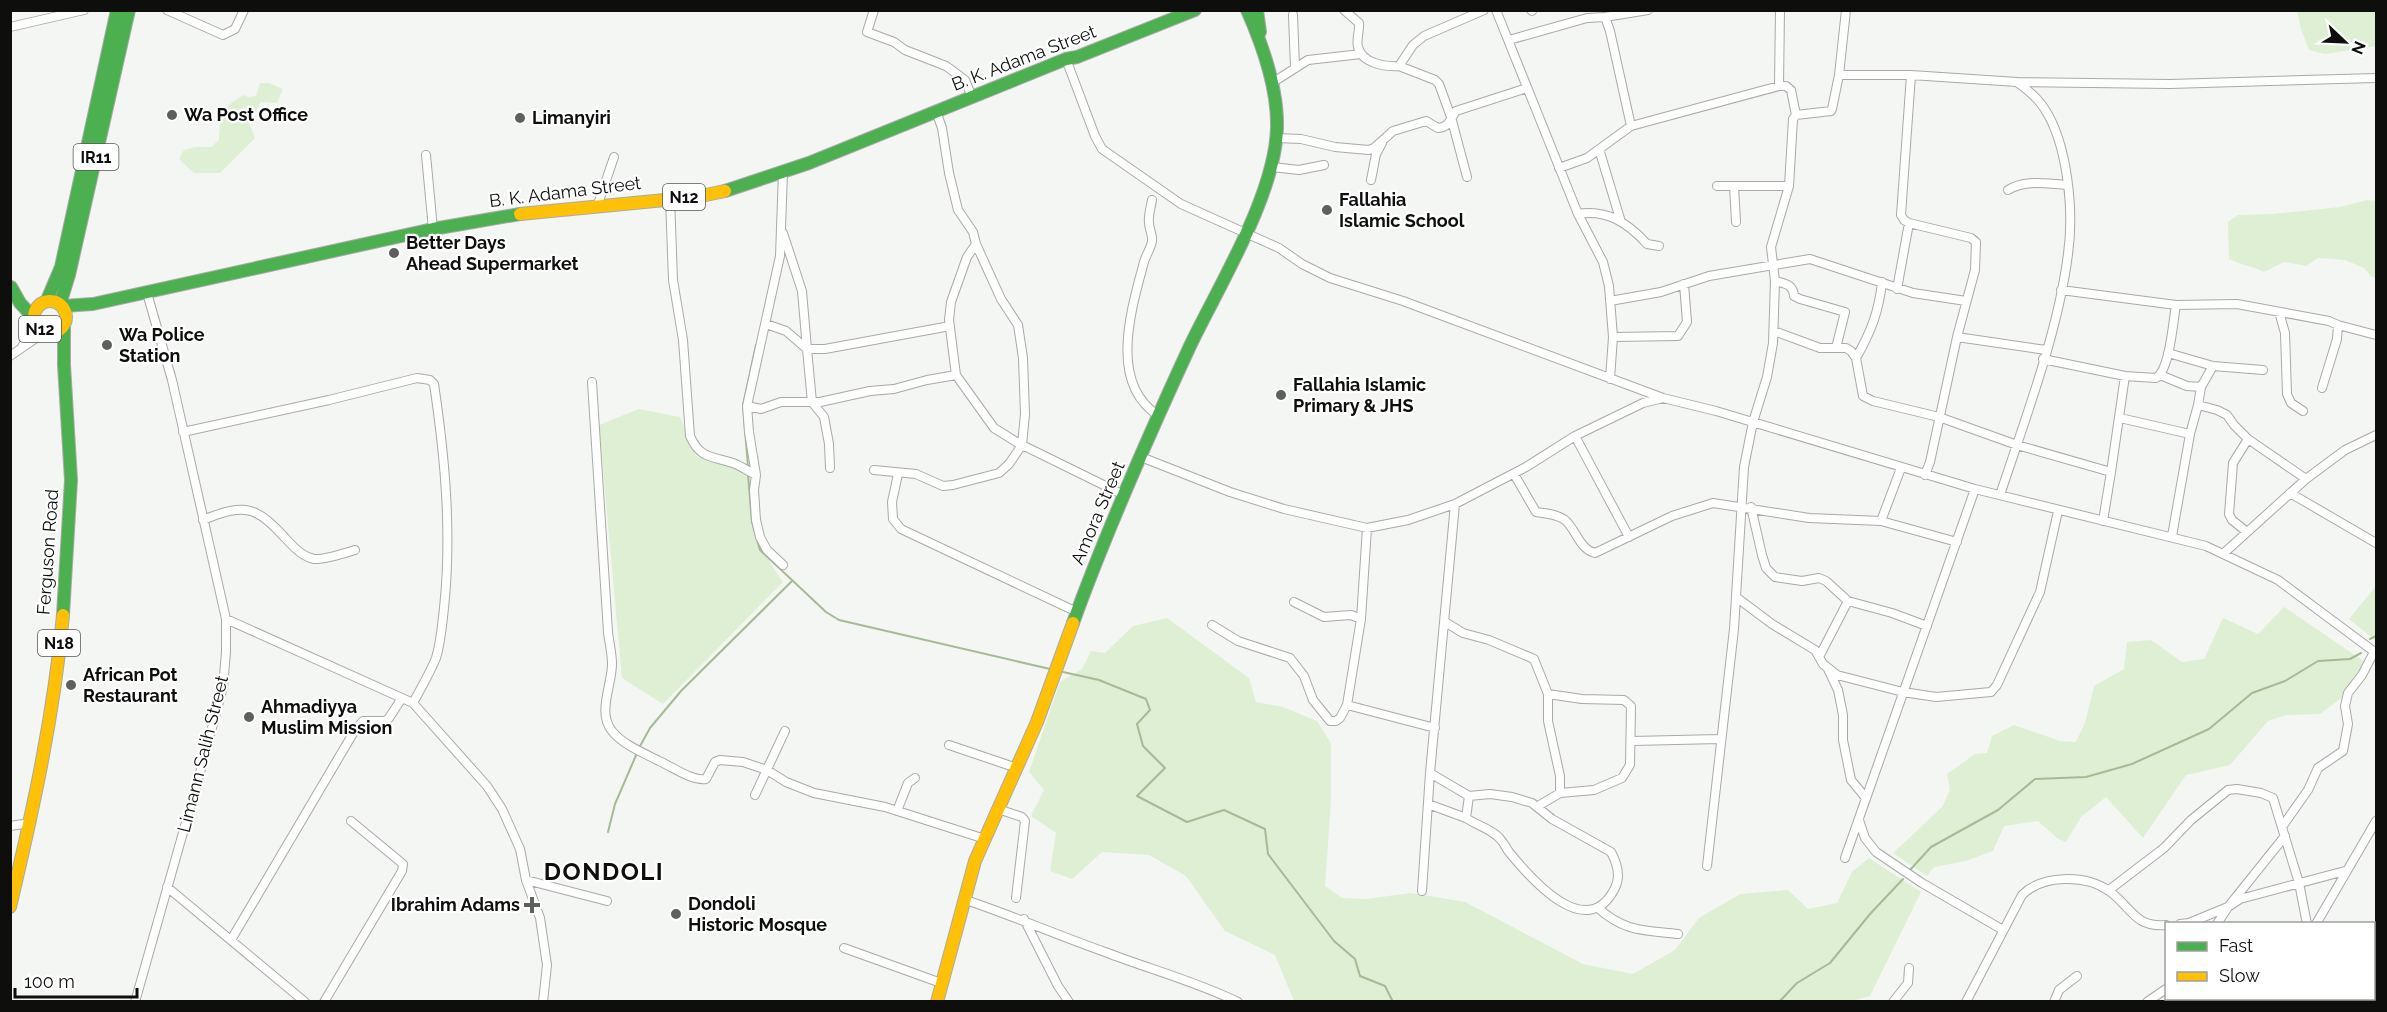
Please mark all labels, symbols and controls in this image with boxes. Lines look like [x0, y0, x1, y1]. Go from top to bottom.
north arrow [2315, 12, 2375, 72]
street label: B. K. Adama Street [949, 20, 1099, 95]
text: N [2347, 38, 2369, 57]
place label: Wa Post Office [184, 104, 308, 125]
place label: Limanyiri [532, 107, 611, 128]
marker: Wa Post Office [165, 108, 179, 122]
marker: Limanyiri [513, 111, 527, 125]
road number: IR11 [74, 144, 118, 170]
street label: B. K. Adama Street [488, 172, 642, 211]
road number: N12 [663, 184, 705, 210]
place label: Fallahia Islamic School [1339, 189, 1465, 231]
marker: Fallahia Islamic School [1320, 203, 1334, 217]
place label: Better Days Ahead Supermarket [406, 232, 579, 274]
marker: Better Days Ahead Supermarket [387, 246, 401, 260]
road number: N12 [19, 316, 61, 342]
place label: Wa Police Station [119, 324, 205, 366]
marker: Wa Police Station [100, 338, 114, 352]
place label: Fallahia Islamic Primary & JHS [1293, 374, 1426, 416]
marker: Fallahia Islamic Primary & JHS [1274, 388, 1288, 402]
street label: Amora Street [1066, 458, 1129, 568]
street label: Ferguson Road [33, 488, 62, 616]
road number: N18 [38, 630, 80, 656]
place label: African Pot Restaurant [83, 664, 178, 706]
street label: Limann Salih Street [173, 673, 232, 834]
marker: African Pot Restaurant [64, 678, 78, 692]
place label: Ahmadiyya Muslim Mission [261, 696, 392, 738]
marker: Ahmadiyya Muslim Mission [242, 710, 256, 724]
district label: DONDOLI [544, 857, 664, 886]
place label: Dondoli Historic Mosque [688, 893, 827, 935]
place label: Ibrahim Adams [391, 894, 520, 915]
marker: Ibrahim Adams [525, 898, 539, 912]
marker: Dondoli Historic Mosque [669, 907, 683, 921]
legend [2165, 922, 2375, 1000]
text: Fast [2219, 935, 2253, 956]
scale bar [15, 961, 136, 999]
text: Slow [2219, 965, 2260, 986]
text: 100 m [24, 971, 75, 992]

